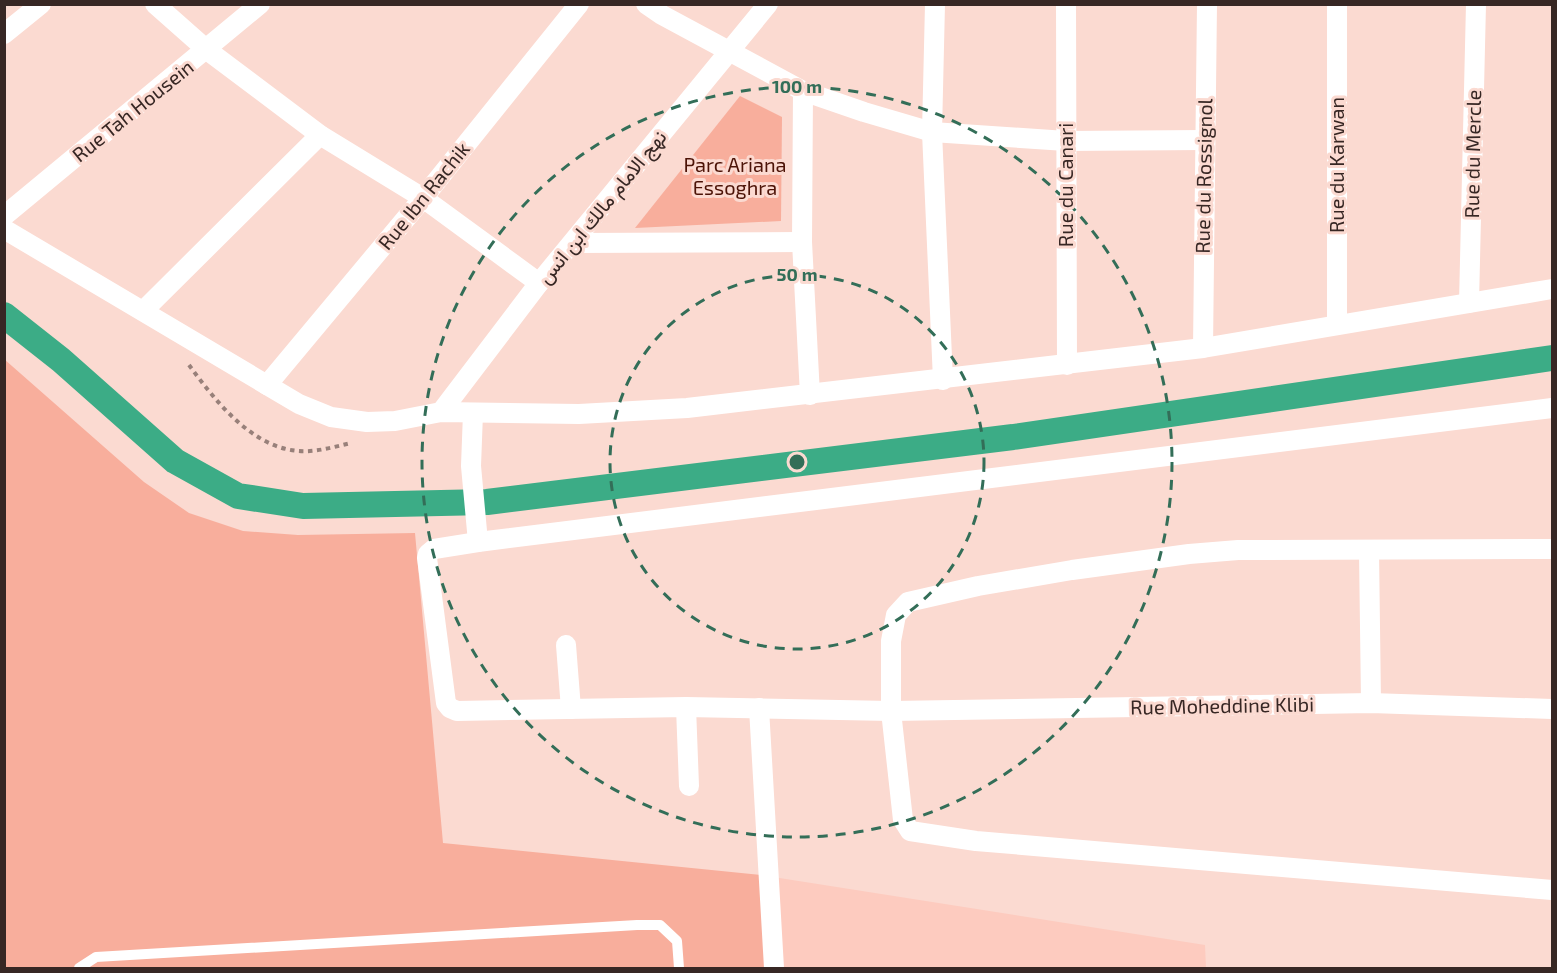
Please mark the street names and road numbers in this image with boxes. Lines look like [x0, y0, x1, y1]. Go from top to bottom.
street label: Rue Tah Housein [67, 54, 198, 166]
street label: Rue du Mercle [1459, 89, 1485, 219]
street label: Rue du Karwan [1324, 97, 1348, 233]
street label: Rue du Rossignol [1190, 98, 1216, 254]
street label: Rue du Canari [1053, 123, 1077, 247]
street label: نهج الامام مالك ابن انس [532, 125, 673, 290]
street label: Rue Ibn Rachik [372, 137, 474, 254]
street label: Rue Moheddine Klibi [1130, 691, 1314, 719]

